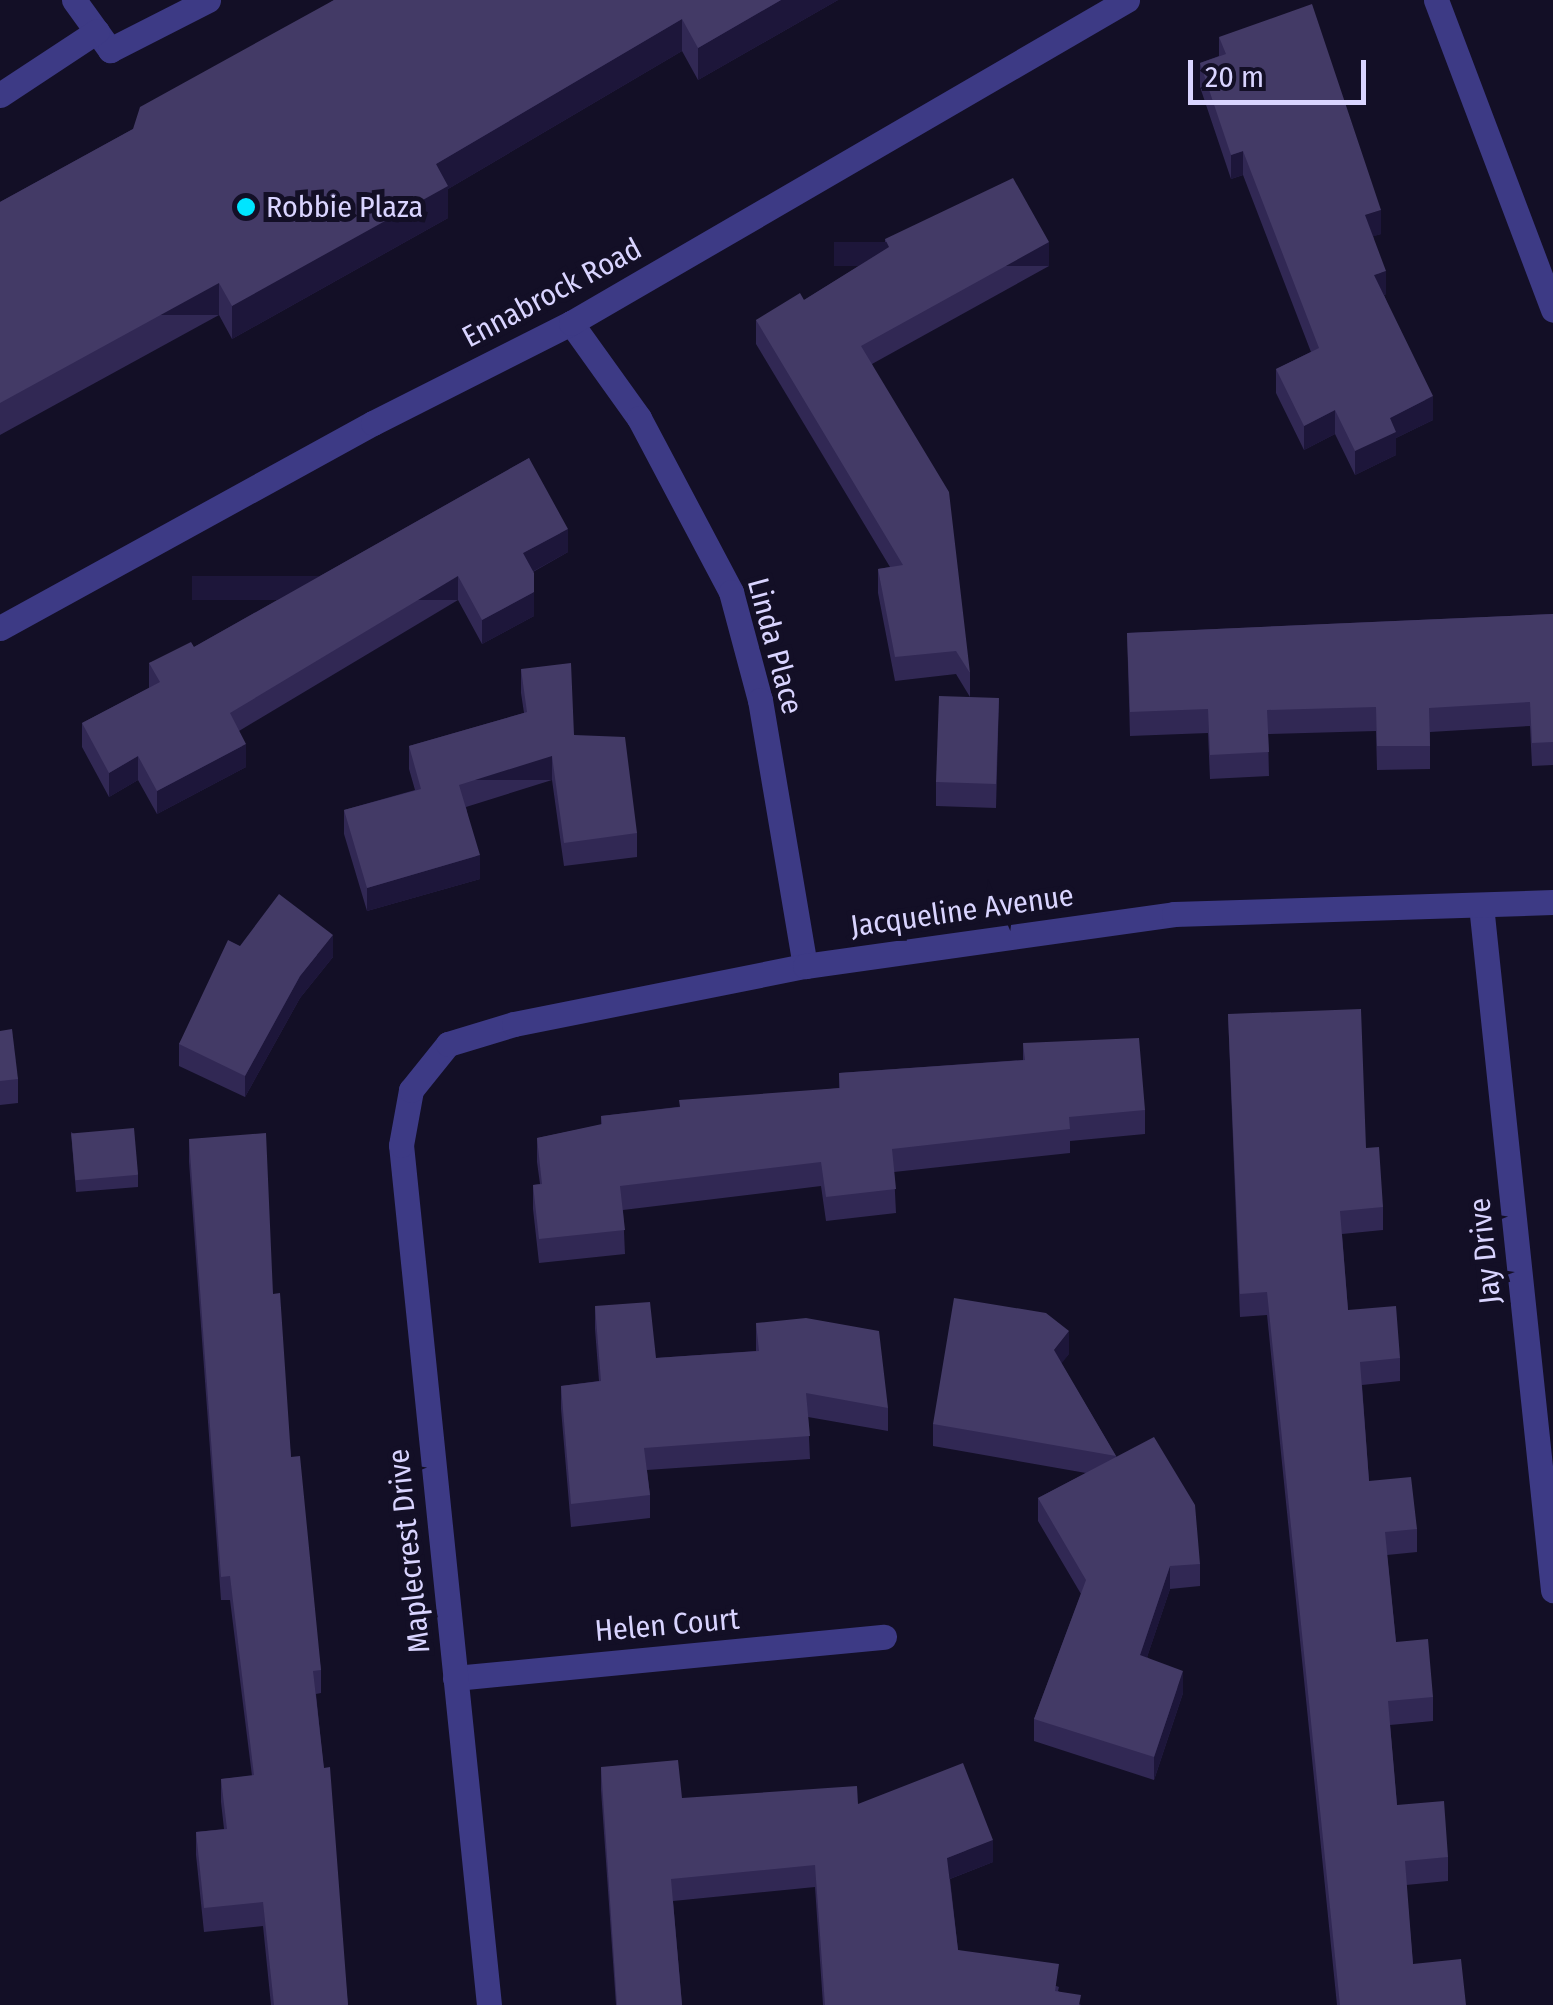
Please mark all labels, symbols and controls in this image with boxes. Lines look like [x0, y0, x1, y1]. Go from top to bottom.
scale bar [1193, 40, 1370, 102]
text: 20 m [1205, 59, 1264, 95]
place label: Robbie Plaza [266, 189, 423, 225]
marker: Robbie Plaza [235, 196, 257, 218]
street label: Ennabrock Road [456, 231, 648, 355]
street label: Linda Place [740, 574, 810, 718]
street label: Jacqueline Avenue [848, 878, 1076, 944]
street label: Jay Drive [1462, 1196, 1508, 1306]
street label: Maplecrest Drive [380, 1447, 438, 1655]
street label: Helen Court [593, 1601, 741, 1649]

